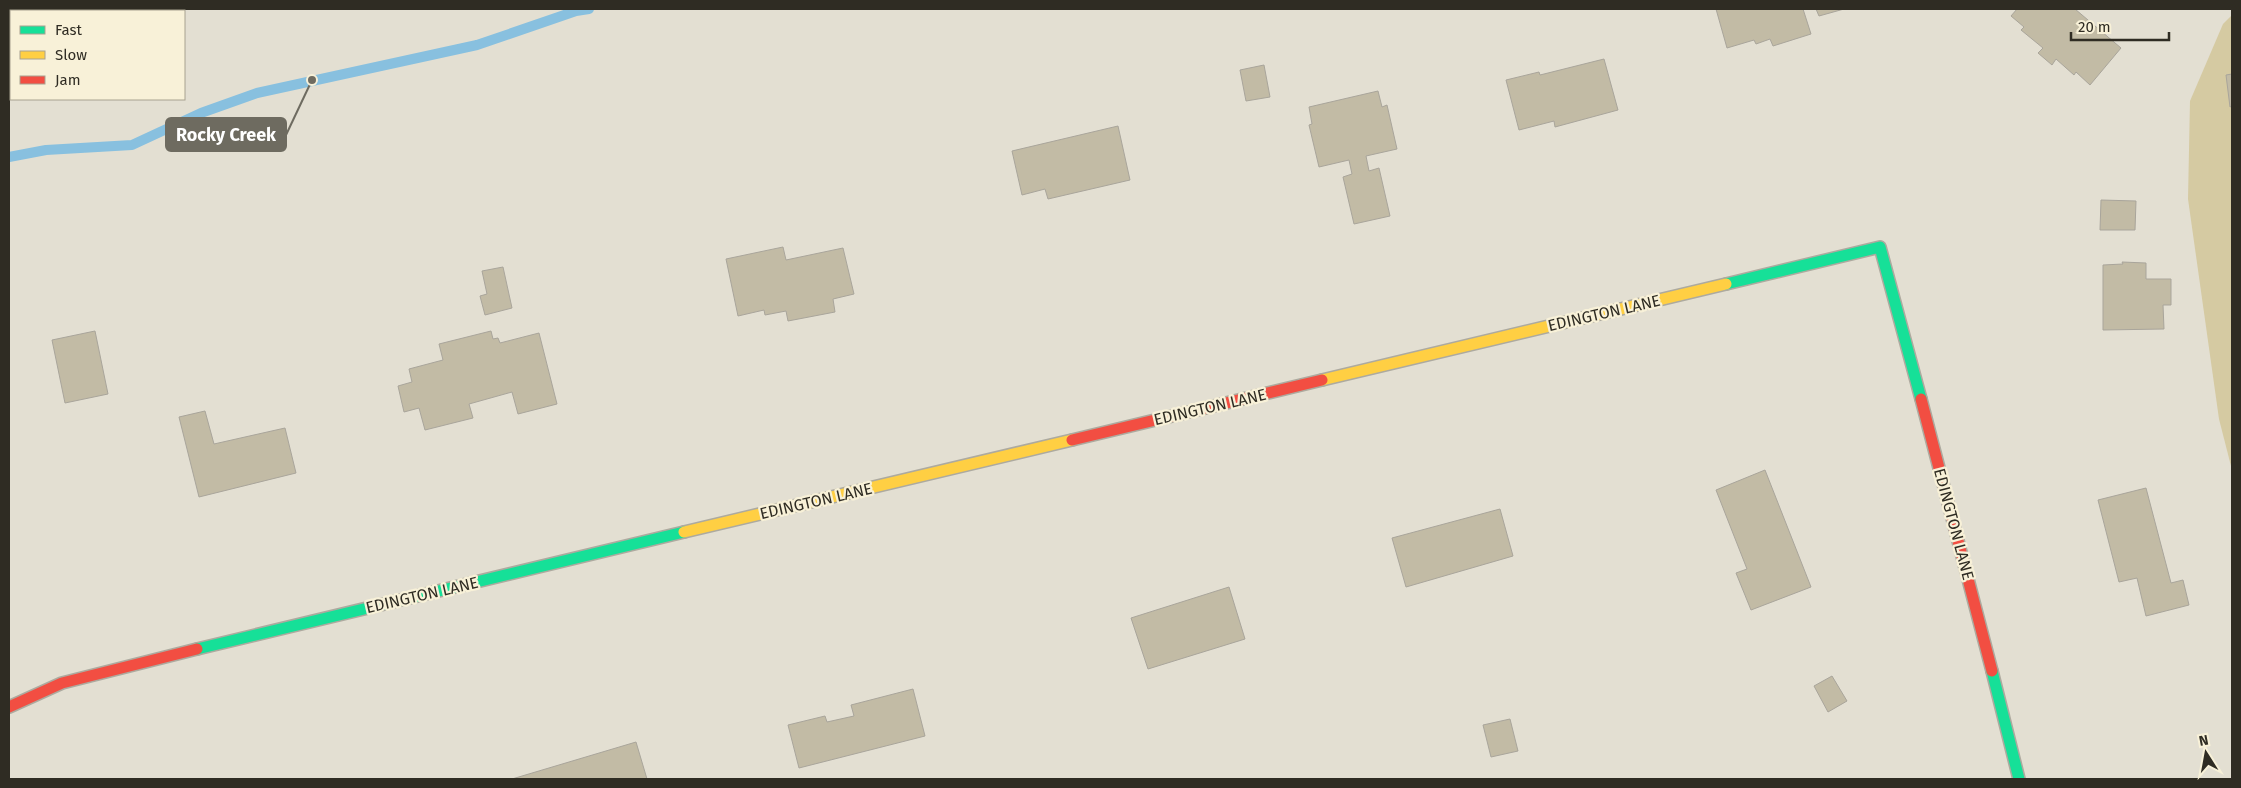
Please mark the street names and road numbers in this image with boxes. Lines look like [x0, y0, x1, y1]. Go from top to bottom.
street label: EDINGTON LANE [1546, 291, 1662, 335]
street label: EDINGTON LANE [1152, 385, 1268, 429]
street label: EDINGTON LANE [1930, 466, 1978, 582]
street label: EDINGTON LANE [758, 479, 874, 523]
street label: EDINGTON LANE [364, 573, 480, 617]

